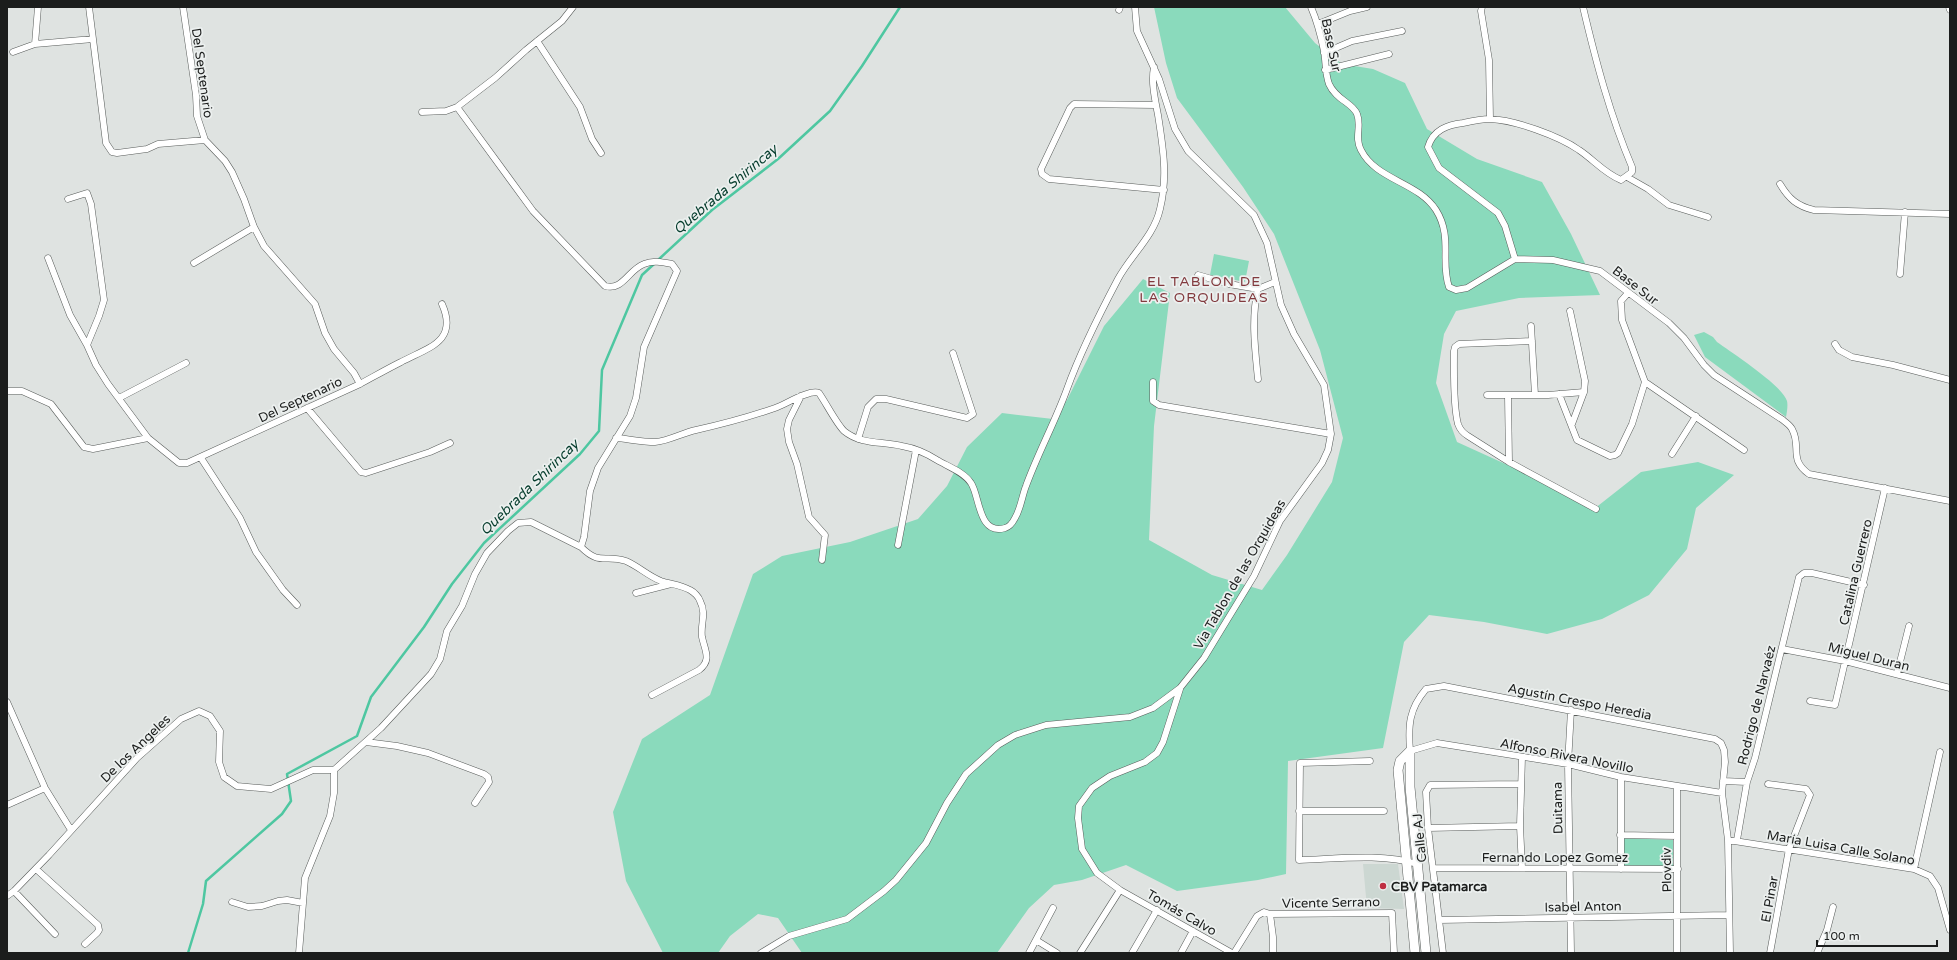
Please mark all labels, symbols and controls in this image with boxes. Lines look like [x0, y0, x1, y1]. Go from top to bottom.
street label: Base Sur [1318, 17, 1344, 73]
street label: Del Septenario [188, 27, 216, 119]
water label: Quebrada Shirincay [670, 140, 782, 238]
street label: Base Sur [1609, 263, 1662, 309]
district label: EL TABLON DE LAS ORQUIDEAS [1139, 273, 1269, 306]
street label: Del Septenario [256, 373, 345, 426]
water label: Quebrada Shirincay [476, 435, 583, 539]
street label: Via Tablon de las Orquideas [1190, 497, 1289, 652]
street label: Catalina Guerrero [1836, 517, 1876, 627]
street label: Miguel Duran [1826, 639, 1911, 675]
street label: Rodrigo de Narvaéz [1734, 644, 1780, 767]
street label: Agustín Crespo Heredia [1507, 680, 1653, 724]
street label: De los Angeles [97, 711, 174, 786]
street label: Alfonso Rivera Novillo [1499, 735, 1635, 777]
street label: Duitama [1550, 782, 1566, 834]
street label: Calle AJ [1409, 813, 1431, 863]
street label: María Luisa Calle Solano [1765, 827, 1916, 869]
street label: Plovdiv [1659, 847, 1675, 893]
street label: Fernando Lopez Gomez [1482, 850, 1628, 866]
street label: El Pinar [1758, 875, 1782, 924]
place label: CBV Patamarca [1391, 879, 1487, 895]
marker: CBV Patamarca [1378, 881, 1388, 891]
street label: Tomás Calvo [1144, 886, 1219, 939]
street label: Vicente Serrano [1282, 894, 1380, 912]
street label: Isabel Anton [1544, 898, 1622, 916]
scale bar [1817, 922, 1937, 948]
text: 100 m [1823, 929, 1860, 943]

